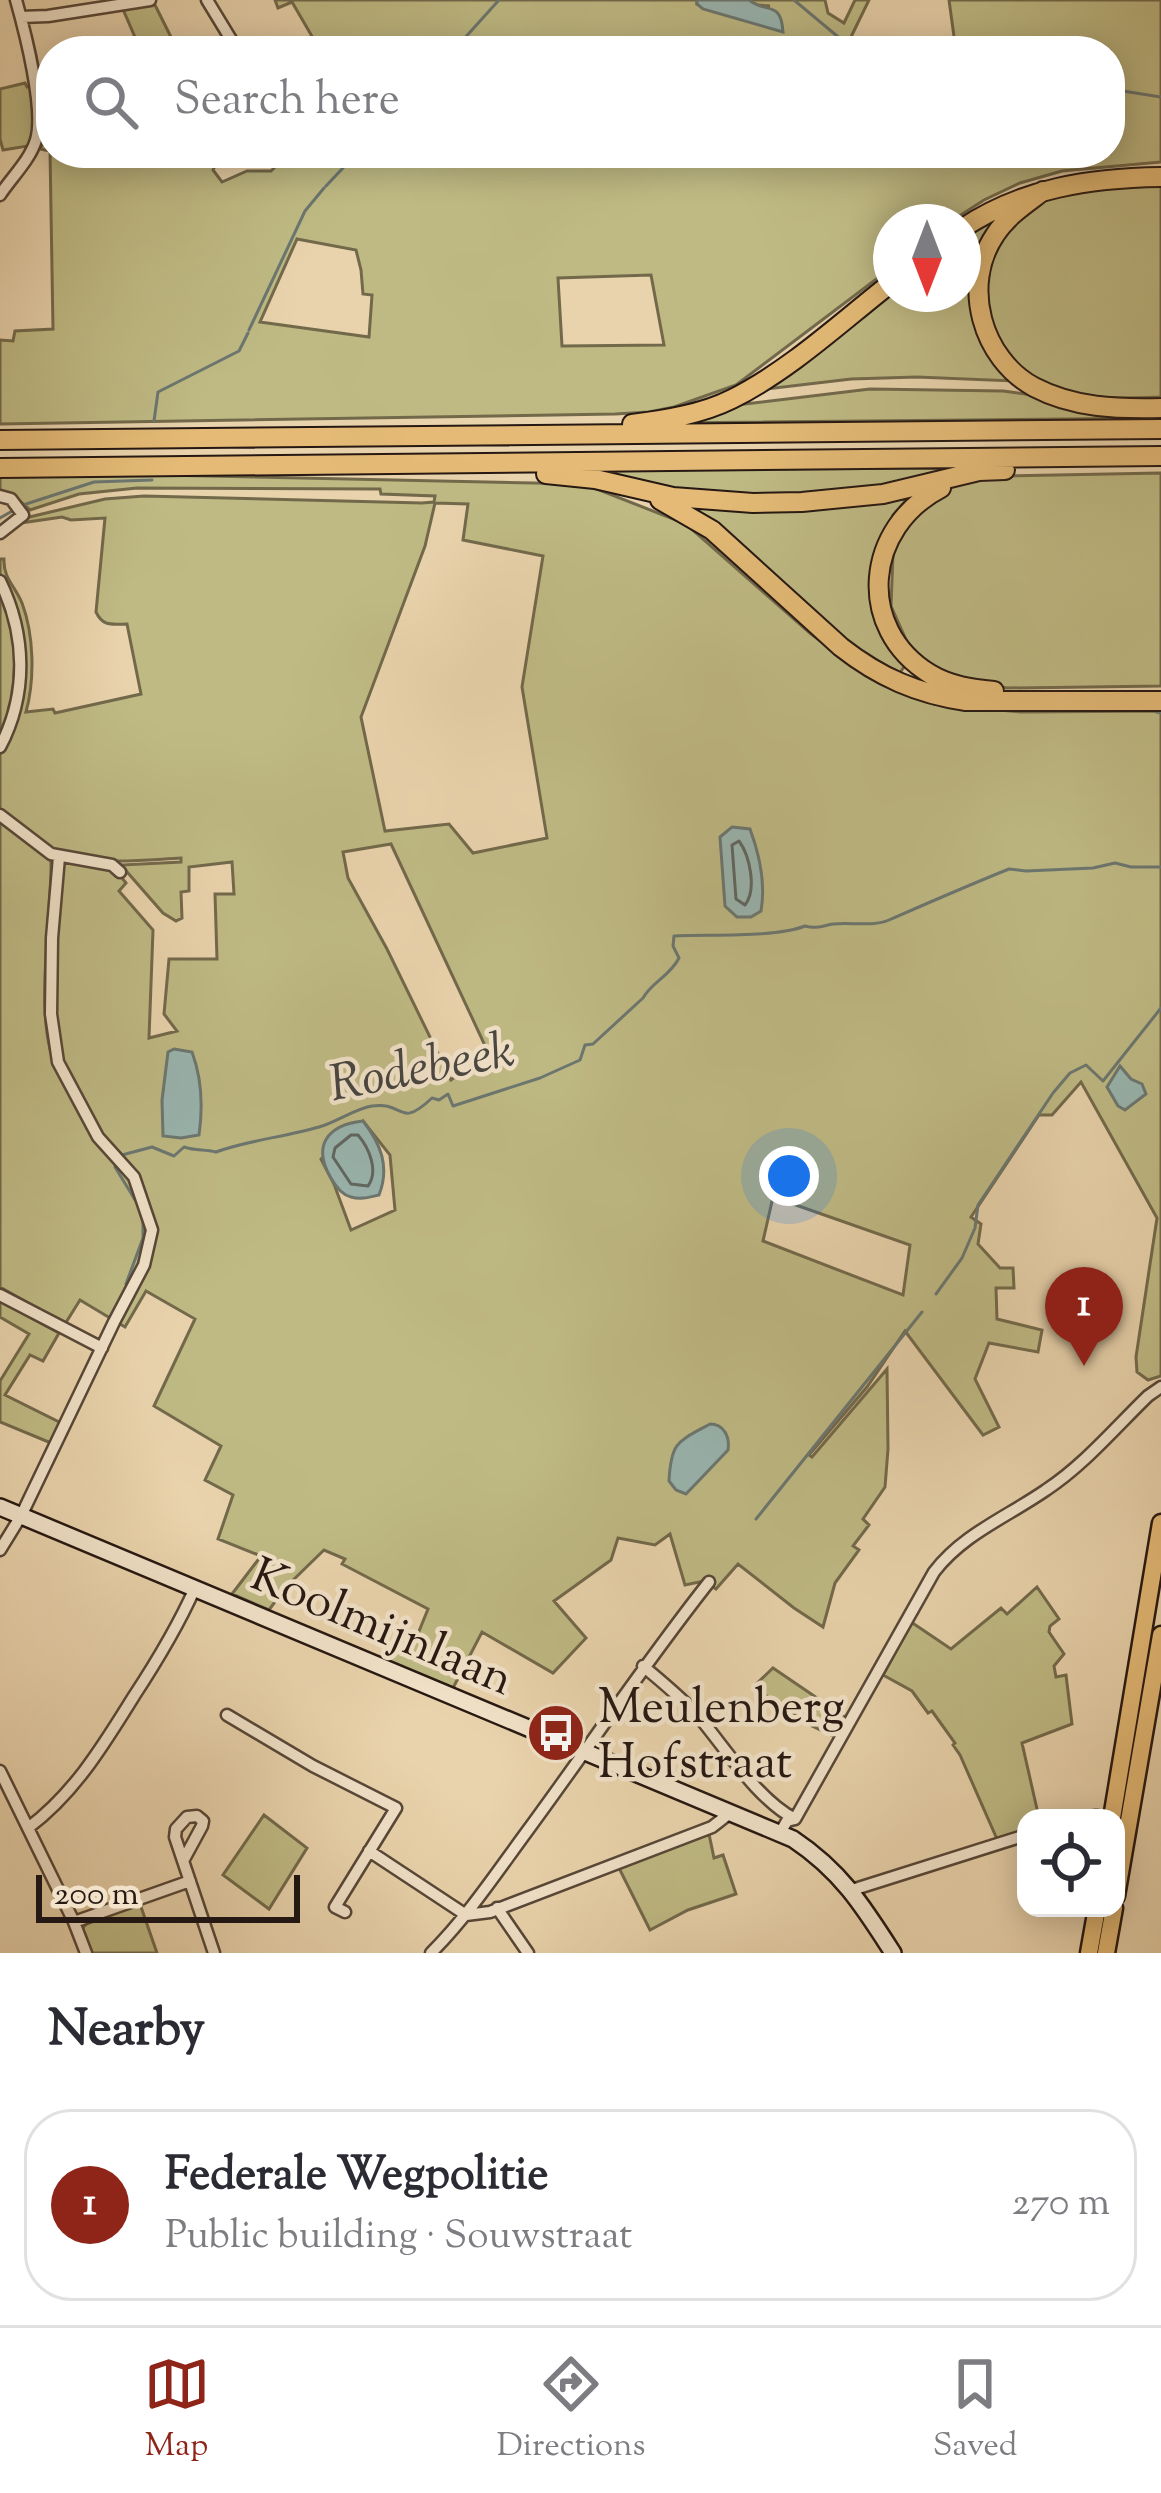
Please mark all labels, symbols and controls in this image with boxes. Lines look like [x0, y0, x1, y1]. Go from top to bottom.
search box [36, 36, 1125, 168]
icon: search [78, 69, 144, 135]
text: Search here [174, 70, 400, 135]
north arrow [873, 204, 981, 312]
water label: Rodebeek [323, 1017, 521, 1124]
your location [759, 1146, 819, 1206]
pin: 1 [1045, 1267, 1123, 1366]
street label: Koolmijnlaan [239, 1544, 523, 1716]
place label: Meulenberg Hofstraat [598, 1676, 845, 1800]
bus stop icon: Meulenberg Hofstraat [525, 1702, 587, 1764]
map controls [1017, 1809, 1125, 1917]
button: locate [1017, 1809, 1125, 1917]
scale bar [36, 1869, 300, 1922]
text: 200 m [54, 1872, 139, 1920]
text: Nearby [48, 1995, 205, 2068]
text: Federale Wegpolitie [165, 2145, 548, 2210]
text: 1 [83, 2177, 97, 2233]
text: 270 m [1012, 2177, 1110, 2233]
text: Public building · Souwstraat [165, 2210, 632, 2266]
tab: Map [144, 2351, 210, 2471]
tab: Directions [497, 2351, 646, 2471]
tab: Saved [933, 2351, 1017, 2471]

